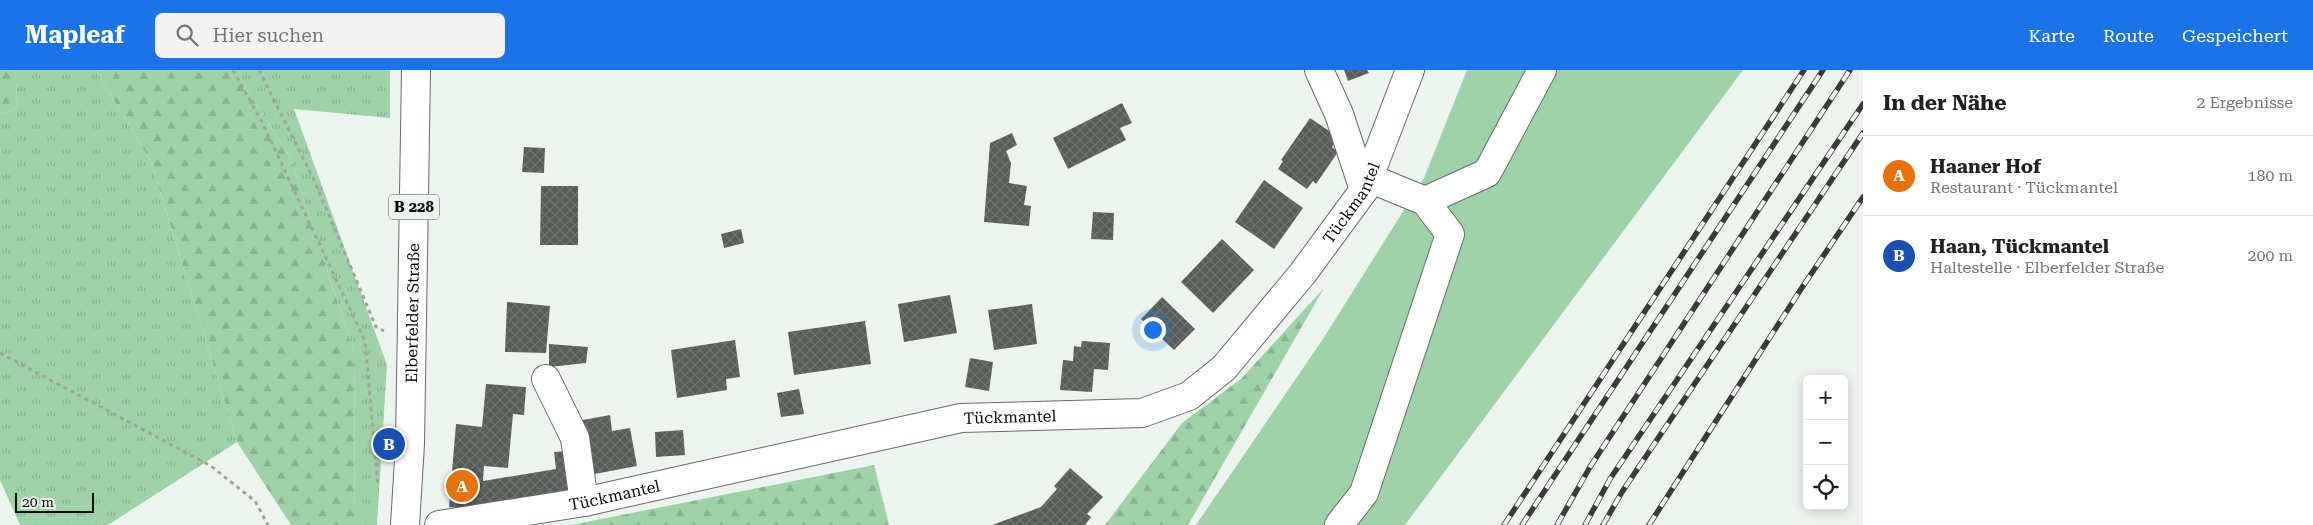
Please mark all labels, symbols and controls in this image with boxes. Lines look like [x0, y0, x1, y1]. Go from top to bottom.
search box [155, 13, 505, 58]
text: Mapleaf [25, 21, 125, 49]
icon: search [173, 21, 201, 49]
text: Hier suchen [213, 24, 324, 47]
text: Karte [2028, 25, 2075, 46]
text: Route [2103, 25, 2154, 46]
text: Gespeichert [2182, 25, 2288, 46]
text: In der Nähe [1883, 91, 2006, 115]
text: 2 Ergebnisse [2196, 93, 2293, 112]
text: Haaner Hof [1930, 155, 2041, 178]
street label: Tückmantel [1319, 160, 1384, 247]
text: A [1893, 166, 1905, 185]
text: 180 m [2247, 166, 2293, 185]
text: Restaurant · Tückmantel [1930, 178, 2118, 197]
road number: B 228 [389, 194, 439, 220]
text: Haan, Tückmantel [1930, 235, 2109, 258]
street label: Elberfelder Straße [402, 243, 423, 383]
text: B [1893, 246, 1905, 265]
text: 200 m [2247, 246, 2293, 265]
text: Haltestelle · Elberfelder Straße [1930, 258, 2164, 277]
your location [1140, 317, 1166, 343]
map controls [1803, 375, 1848, 510]
button: + [1803, 375, 1848, 420]
street label: Tückmantel [963, 406, 1057, 428]
button: − [1803, 420, 1848, 465]
pin: B [373, 425, 405, 463]
button: locate [1803, 465, 1848, 510]
pin: A [446, 467, 478, 505]
street label: Tückmantel [568, 476, 662, 514]
scale bar [15, 490, 94, 513]
text: 20 m [22, 494, 54, 510]

